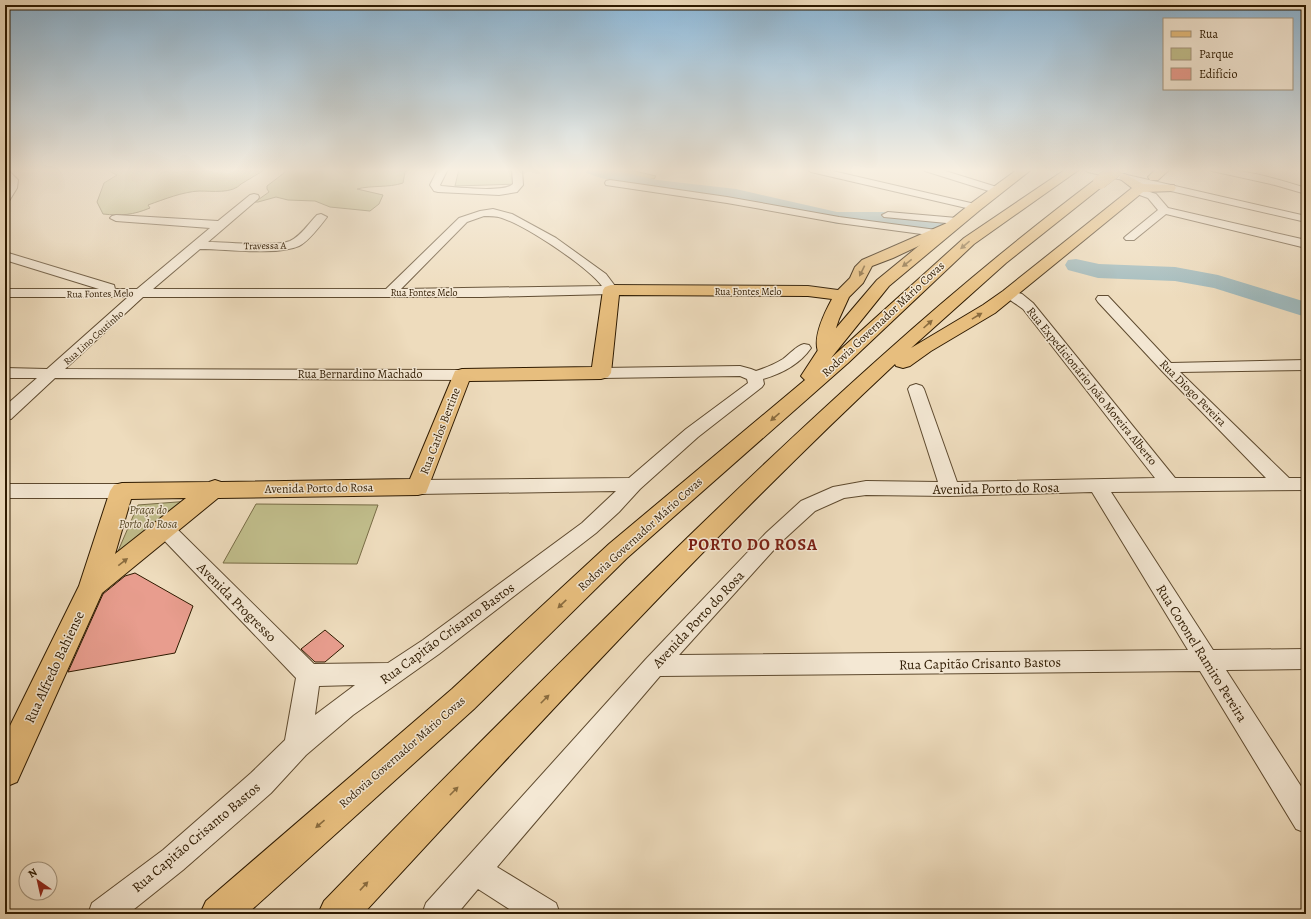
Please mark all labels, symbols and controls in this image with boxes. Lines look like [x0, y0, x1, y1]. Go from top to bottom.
legend [1163, 18, 1293, 90]
text: Rua [1199, 26, 1218, 42]
text: Parque [1199, 46, 1234, 62]
text: Edifício [1199, 66, 1237, 82]
street label: Travessa A [244, 239, 287, 252]
one-way arrow [959, 241, 970, 250]
street label: Rodovia Governador Mário Covas [818, 258, 948, 380]
one-way arrow [902, 259, 913, 268]
one-way arrow [859, 266, 865, 277]
street label: Rua Fontes Melo [715, 285, 781, 298]
street label: Rua Fontes Melo [66, 286, 134, 301]
street label: Rua Fontes Melo [391, 286, 457, 299]
street label: Rua Expedicionário João Moreira Alberto [1023, 303, 1161, 469]
street label: Rua Lino Coutinho [61, 307, 126, 368]
one-way arrow [972, 312, 982, 320]
one-way arrow [923, 320, 933, 329]
street label: Rua Diogo Pereira [1156, 356, 1230, 430]
street label: Rua Bernardino Machado [298, 366, 423, 382]
street label: Rua Carlos Bertine [416, 385, 464, 477]
one-way arrow [769, 412, 780, 421]
street label: Rodovia Governador Mário Covas [574, 474, 706, 594]
street label: Avenida Porto do Rosa [931, 478, 1060, 499]
street label: Avenida Porto do Rosa [263, 479, 374, 497]
park label: Praça do Porto do Rosa [119, 502, 178, 532]
district label: PORTO DO ROSA [688, 534, 818, 556]
one-way arrow [118, 557, 129, 566]
street label: Avenida Progresso [192, 558, 281, 646]
street label: Avenida Porto do Rosa [647, 566, 749, 673]
street label: Rua Capitão Crisanto Bastos [376, 578, 519, 689]
street label: Rua Coronel Ramiro Pereira [1151, 581, 1252, 726]
one-way arrow [557, 600, 567, 609]
street label: Rua Alfredo Bahiense [20, 608, 89, 726]
street label: Rua Capitão Crisanto Bastos [899, 653, 1061, 674]
street label: Rodovia Governador Mário Covas [335, 692, 469, 811]
one-way arrow [540, 694, 550, 704]
street label: Rua Capitão Crisanto Bastos [128, 778, 265, 897]
one-way arrow [449, 786, 459, 796]
one-way arrow [315, 819, 326, 828]
north arrow [18, 861, 58, 901]
text: N [25, 865, 40, 882]
one-way arrow [359, 881, 368, 890]

